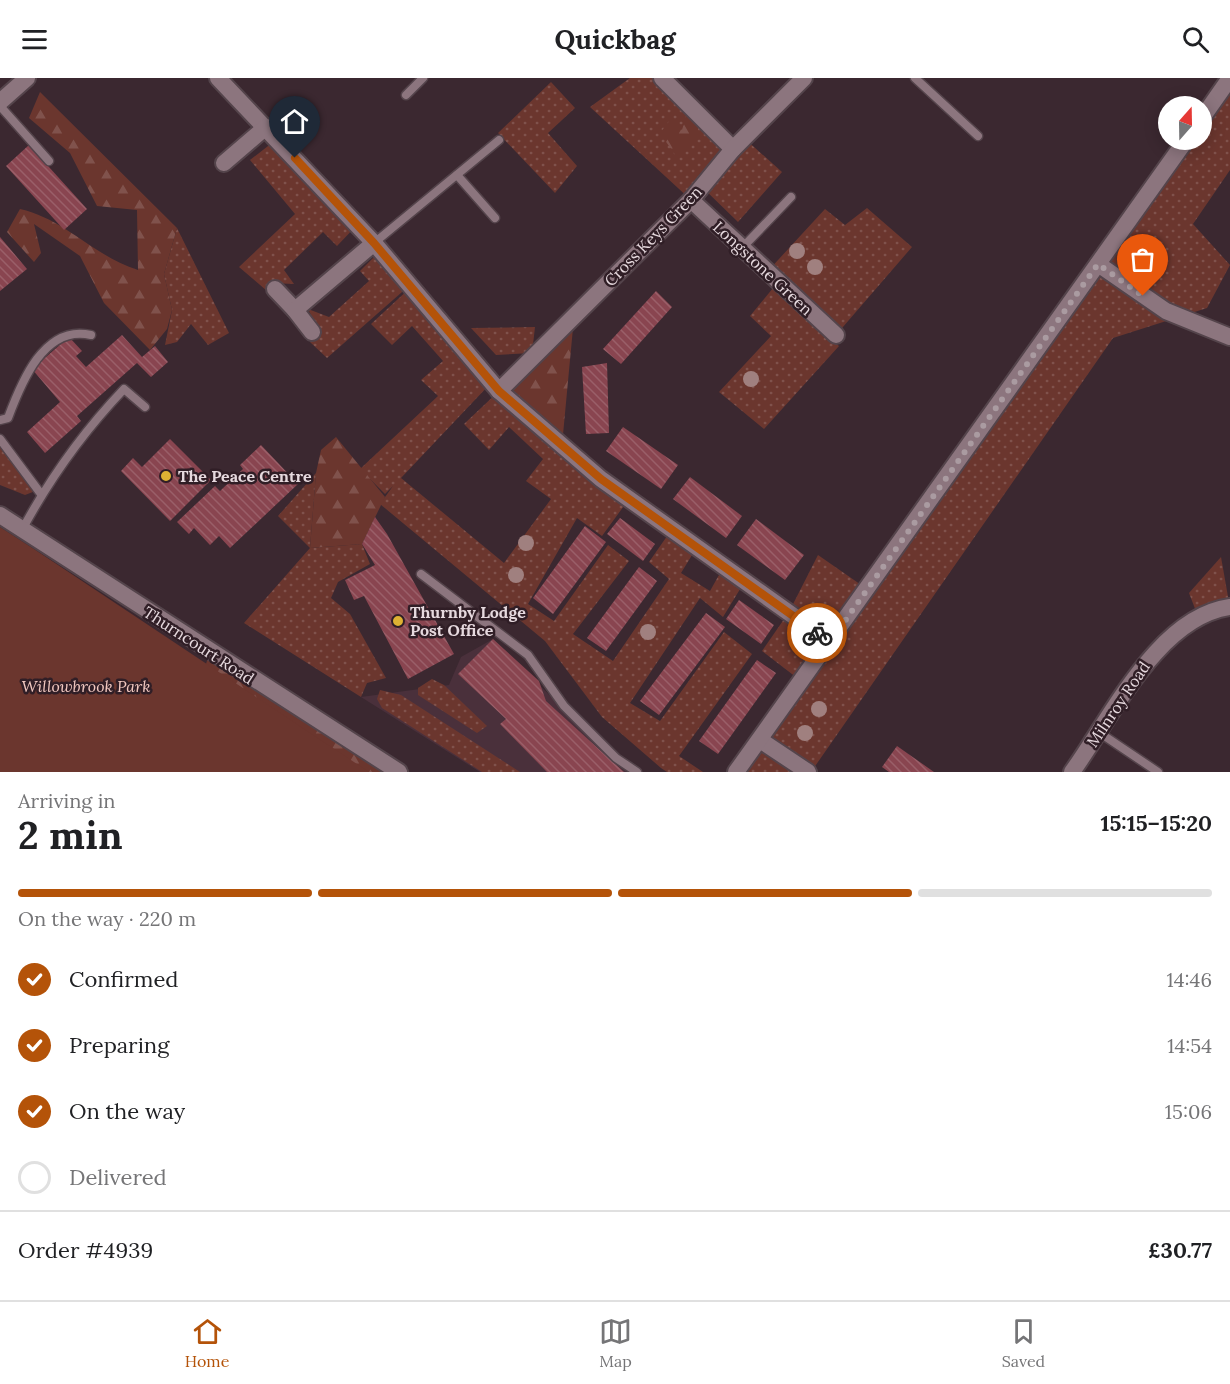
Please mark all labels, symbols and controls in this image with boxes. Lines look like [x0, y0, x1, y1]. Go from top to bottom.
text: Quickbag [555, 22, 676, 56]
icon: menu [18, 23, 51, 56]
icon: search [1179, 23, 1212, 56]
pin [269, 96, 320, 158]
north arrow [1158, 96, 1212, 150]
map controls [1158, 96, 1212, 150]
icon: home [278, 105, 311, 138]
street label: Cross Keys Green [600, 181, 706, 290]
street label: Longstone Green [709, 217, 817, 319]
pin [1117, 234, 1168, 296]
icon: bag [1126, 243, 1159, 276]
place label: The Peace Centre [178, 466, 312, 486]
marker: The Peace Centre [159, 469, 173, 483]
street label: Thurncourt Road [140, 602, 258, 688]
place label: Thurnby Lodge Post Office [410, 602, 526, 640]
courier [787, 603, 847, 663]
marker: Thurnby Lodge Post Office [391, 614, 405, 628]
icon: bike [801, 617, 834, 650]
street label: Milnroy Road [1082, 657, 1154, 751]
park label: Willowbrook Park [21, 676, 151, 696]
text: Arriving in [18, 788, 115, 813]
text: 15:15–15:20 [1100, 809, 1212, 837]
text: 2 min [18, 810, 123, 860]
text: On the way · 220 m [18, 906, 196, 931]
icon: check [18, 963, 51, 996]
text: Confirmed [69, 965, 178, 993]
text: 14:46 [1166, 967, 1212, 992]
icon: check [18, 1029, 51, 1062]
text: Preparing [69, 1031, 169, 1059]
text: 14:54 [1167, 1033, 1212, 1058]
icon: check [18, 1095, 51, 1128]
text: On the way [69, 1097, 185, 1125]
text: 15:06 [1165, 1099, 1212, 1124]
text: Delivered [69, 1163, 167, 1191]
text: Order #4939 [18, 1236, 153, 1264]
text: £30.77 [1148, 1236, 1212, 1264]
tab: Home [185, 1315, 229, 1371]
tab: Map [599, 1315, 632, 1371]
tab: Saved [1002, 1315, 1045, 1371]

